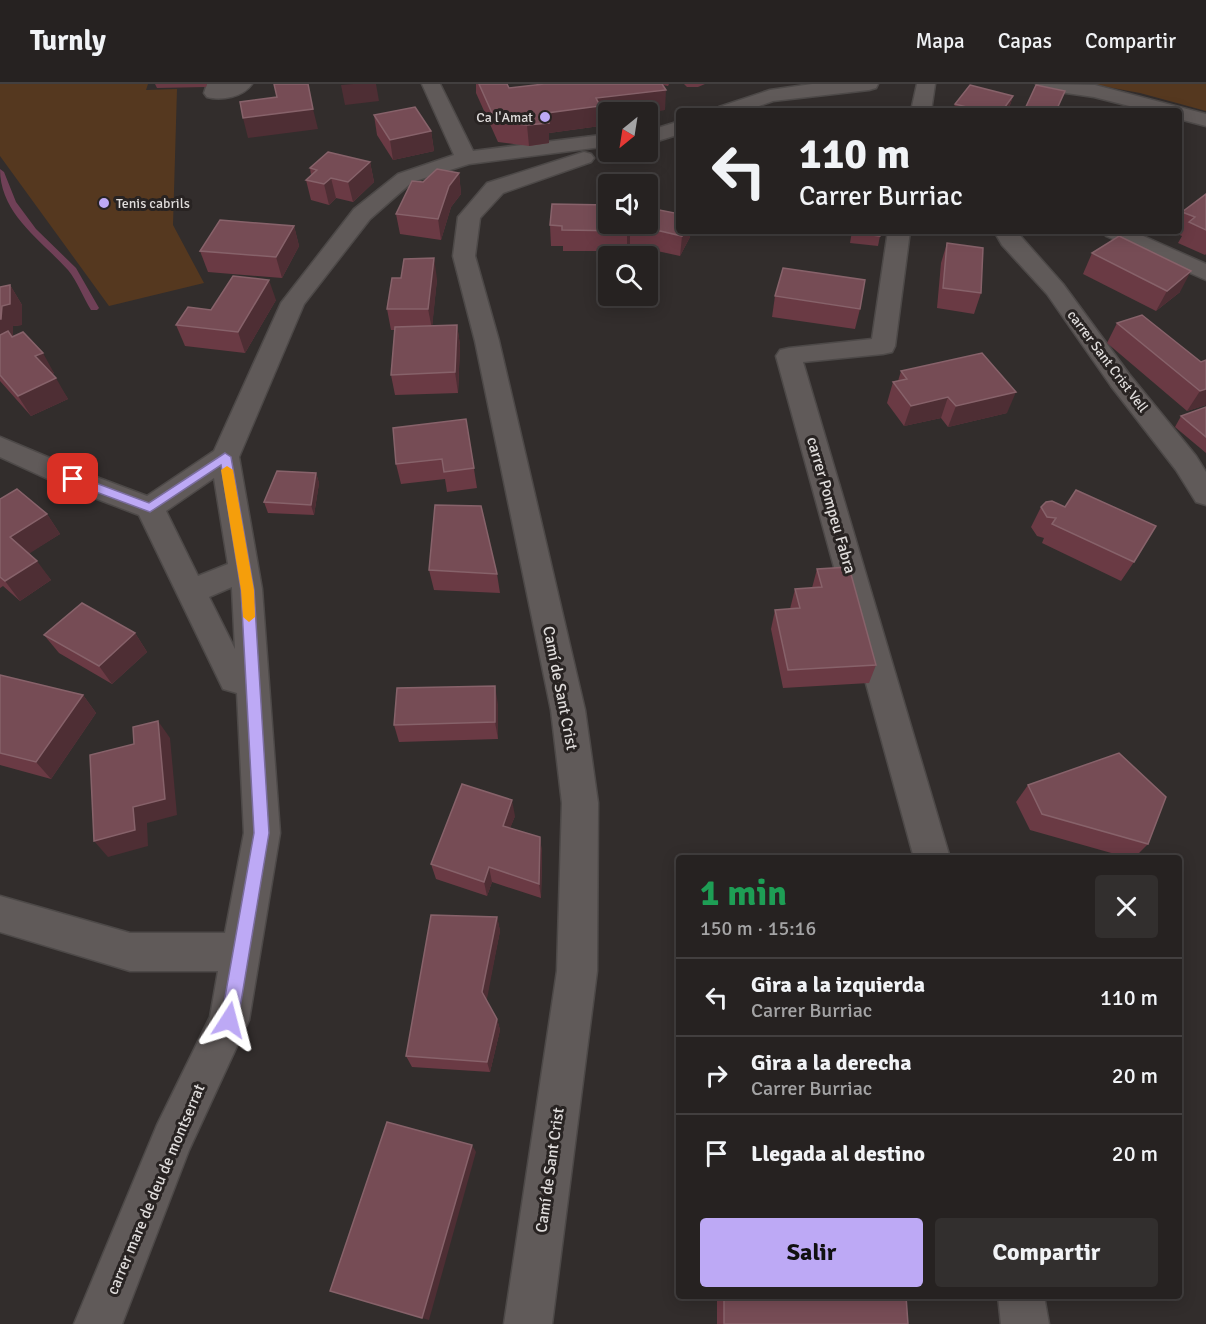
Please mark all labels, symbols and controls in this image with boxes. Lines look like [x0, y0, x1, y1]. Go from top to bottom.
text: Turnly [30, 24, 106, 58]
text: Mapa [915, 28, 965, 54]
text: Capas [998, 28, 1052, 54]
text: Compartir [1085, 28, 1176, 54]
north arrow [598, 102, 658, 162]
map controls [598, 102, 658, 306]
place label: Ca l'Amat [476, 109, 533, 126]
marker: Ca l'Amat [538, 110, 552, 124]
text: 110 m [799, 129, 910, 180]
icon: left [700, 132, 778, 210]
button: sound [598, 174, 658, 234]
text: Carrer Burriac [799, 180, 963, 213]
place label: Tenis cabrils [116, 195, 190, 212]
marker: Tenis cabrils [97, 196, 111, 210]
button: search [598, 246, 658, 306]
street label: carrer Sant Crist Vell [1064, 307, 1152, 416]
street label: carrer Pompeu Fabra [802, 435, 860, 576]
pin [47, 453, 98, 504]
icon: arrive [56, 462, 89, 495]
street label: Camí de Sant Crist [538, 624, 582, 752]
text: 1 min [700, 871, 787, 916]
button: close [1095, 875, 1158, 938]
text: 150 m · 15:16 [700, 916, 816, 941]
text: Gira a la izquierda [751, 971, 925, 998]
icon: left [700, 981, 733, 1014]
text: 110 m [1100, 984, 1158, 1011]
position arrow [197, 988, 261, 1052]
text: Carrer Burriac [751, 998, 872, 1023]
text: Gira a la derecha [751, 1049, 912, 1076]
icon: right [700, 1059, 733, 1092]
text: 20 m [1112, 1062, 1158, 1089]
text: Carrer Burriac [751, 1076, 872, 1101]
street label: carrer mare de deu de montserrat [102, 1081, 210, 1298]
street label: Camí de Sant Crist [531, 1106, 569, 1234]
icon: arrive [700, 1137, 733, 1170]
text: Llegada al destino [751, 1140, 925, 1167]
text: 20 m [1112, 1140, 1158, 1167]
button: Salir [700, 1218, 923, 1287]
button: Compartir [935, 1218, 1158, 1287]

